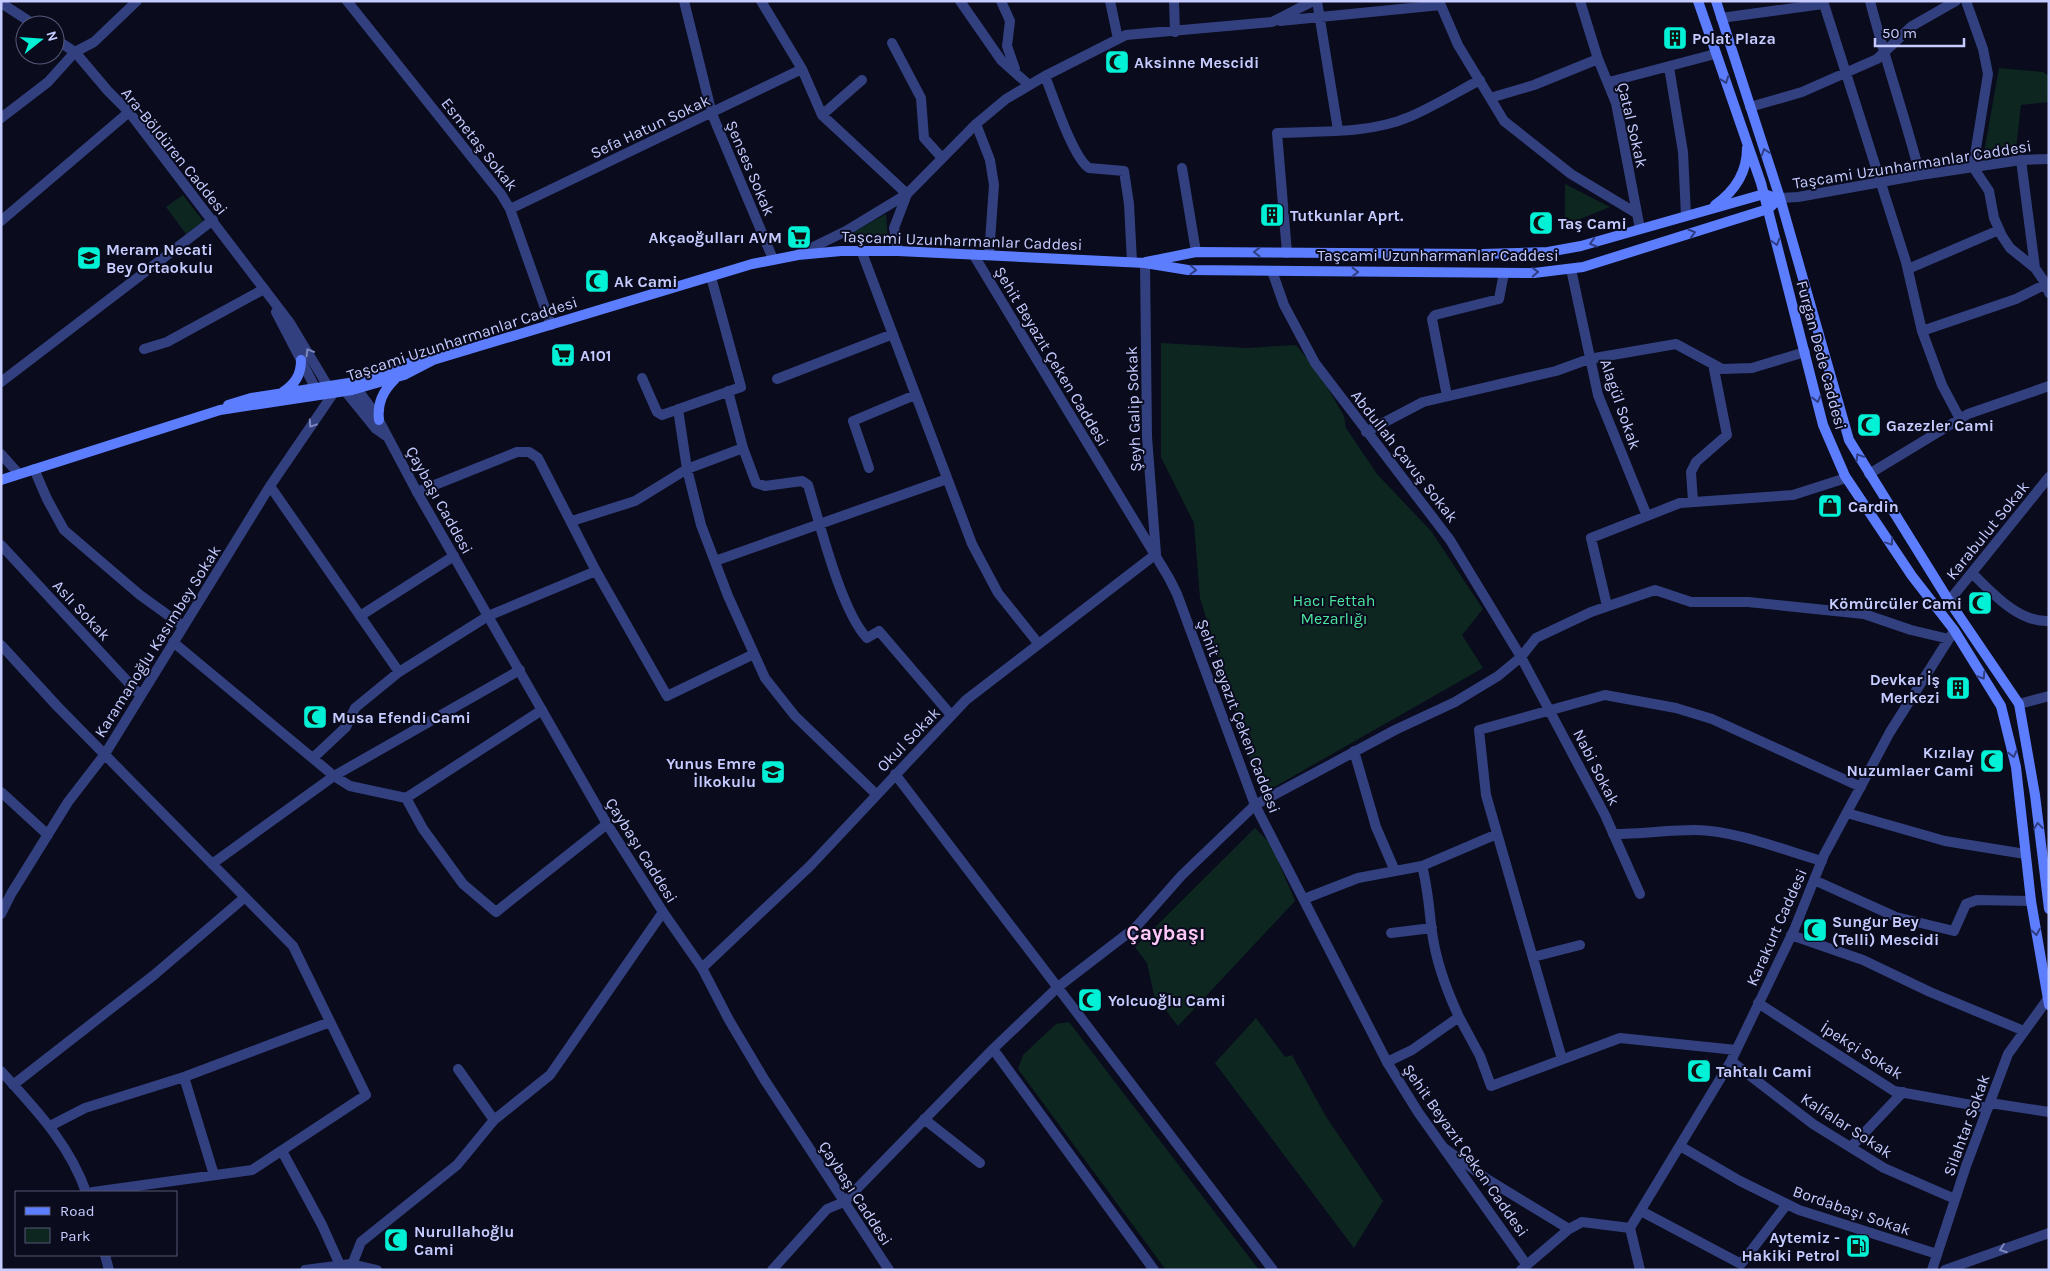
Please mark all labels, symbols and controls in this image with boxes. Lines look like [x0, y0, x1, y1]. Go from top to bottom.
north arrow [15, 15, 65, 65]
scale bar [1875, 15, 1964, 47]
text: 50 m [1882, 24, 1917, 42]
building icon: Polat Plaza [1662, 25, 1688, 51]
text: N [42, 29, 62, 44]
place label: Polat Plaza [1692, 29, 1776, 48]
mosque icon: Aksinne Mescidi [1104, 49, 1130, 75]
place label: Aksinne Mescidi [1134, 53, 1259, 72]
one-way arrow [1719, 76, 1729, 84]
street label: Çatal Sokak [1613, 81, 1652, 170]
street label: Ara-Böldüren Caddesi [117, 84, 232, 219]
street label: Sefa Hatun Sokak [587, 90, 713, 163]
street label: Esmetaş Sokak [437, 94, 522, 195]
street label: Şenses Sokak [722, 118, 779, 219]
street label: Taşcami Uzunharmanlar Caddesi [1791, 136, 2033, 193]
one-way arrow [1761, 148, 1771, 157]
building icon: Tutkunlar Aprt. [1259, 202, 1285, 228]
place label: Tutkunlar Aprt. [1290, 206, 1404, 225]
mosque icon: Taş Cami [1528, 210, 1554, 236]
place label: Taş Cami [1558, 214, 1627, 233]
supermarket icon: Akçaoğulları AVM [786, 224, 812, 250]
street label: Taşcami Uzunharmanlar Caddesi [841, 227, 1083, 254]
place label: Akçaoğulları AVM [648, 228, 782, 247]
one-way arrow [1687, 228, 1696, 238]
one-way arrow [1589, 237, 1598, 247]
one-way arrow [1770, 237, 1781, 246]
place label: Meram Necati Bey Ortaokulu [106, 240, 213, 277]
school or university icon: Meram Necati Bey Ortaokulu [76, 245, 102, 271]
street label: Taşcami Uzunharmanlar Caddesi [1317, 246, 1559, 265]
one-way arrow [1252, 247, 1260, 258]
street label: Şehit Beyazıt Çeken Caddesi [990, 263, 1113, 450]
one-way arrow [1189, 264, 1197, 275]
one-way arrow [1352, 267, 1359, 277]
one-way arrow [1531, 267, 1539, 278]
mosque icon: Ak Cami [584, 268, 610, 294]
place label: Ak Cami [614, 272, 677, 291]
street label: Furgan Dede Caddesi [1792, 278, 1851, 432]
street label: Taşcami Uzunharmanlar Caddesi [344, 292, 580, 385]
supermarket icon: A101 [550, 342, 576, 368]
place label: A101 [580, 346, 612, 365]
street label: Şeyh Galip Sokak [1122, 346, 1145, 472]
one-way arrow [305, 348, 315, 357]
street label: Alagül Sokak [1596, 356, 1645, 452]
street label: Abdullah Çavuş Sokak [1347, 386, 1462, 526]
one-way arrow [1811, 395, 1821, 403]
mosque icon: Gazezler Cami [1856, 412, 1882, 438]
place label: Gazezler Cami [1886, 416, 1994, 435]
one-way arrow [309, 419, 318, 428]
street label: Çaybaşı Caddesi [402, 443, 477, 557]
one-way arrow [1856, 454, 1866, 463]
street label: Karabulut Sokak [1942, 477, 2033, 584]
shop icon: Cardin [1817, 493, 1843, 519]
place label: Cardin [1848, 497, 1899, 516]
one-way arrow [1884, 537, 1893, 546]
street label: Karamanoğlu Kasımbey Sokak [90, 542, 225, 741]
street label: Aslı Sokak [49, 576, 114, 645]
mosque icon: Kömürcüler Cami [1967, 590, 1993, 616]
park label: Hacı Fettah Mezarlığı [1293, 591, 1375, 628]
place label: Kömürcüler Cami [1829, 594, 1962, 613]
street label: Şehit Beyazıt Çeken Caddesi [1193, 616, 1284, 816]
place label: Devkar İş Merkezi [1870, 670, 1940, 707]
one-way arrow [1976, 671, 1986, 680]
building icon: Devkar İş Merkezi [1945, 675, 1971, 701]
street label: Okul Sokak [873, 703, 944, 776]
mosque icon: Musa Efendi Cami [302, 704, 328, 730]
place label: Musa Efendi Cami [332, 708, 471, 727]
street label: Nabi Sokak [1569, 726, 1624, 809]
place label: Kızılay Nuzumlaer Cami [1846, 743, 1974, 780]
mosque icon: Kızılay Nuzumlaer Cami [1979, 748, 2005, 774]
one-way arrow [2007, 749, 2018, 758]
place label: Yunus Emre İlkokulu [666, 754, 756, 791]
school or university icon: Yunus Emre İlkokulu [760, 759, 786, 785]
street label: Çaybaşı Caddesi [602, 794, 682, 906]
one-way arrow [2033, 822, 2044, 830]
street label: Karakurt Caddesi [1742, 866, 1811, 989]
place label: Sungur Bey (Telli) Mescidi [1832, 912, 1939, 949]
mosque icon: Sungur Bey (Telli) Mescidi [1802, 917, 1828, 943]
district label: Çaybaşı [1126, 921, 1206, 945]
one-way arrow [2031, 928, 2041, 936]
mosque icon: Yolcuoğlu Cami [1077, 987, 1103, 1013]
place label: Yolcuoğlu Cami [1108, 991, 1226, 1010]
street label: İpekçi Sokak [1817, 1018, 1906, 1083]
mosque icon: Tahtalı Cami [1686, 1058, 1712, 1084]
street label: Şehit Beyazıt Çeken Caddesi [1399, 1060, 1533, 1240]
place label: Tahtalı Cami [1716, 1062, 1812, 1081]
street label: Silahtar Sokak [1939, 1072, 1994, 1179]
street label: Kalfalar Sokak [1797, 1089, 1896, 1162]
street label: Çaybaşı Caddesi [815, 1138, 896, 1249]
street label: Bordabaşı Sokak [1790, 1181, 1913, 1240]
legend [15, 1191, 178, 1256]
text: Road [60, 1202, 95, 1220]
place label: Nurullahoğlu Cami [414, 1222, 514, 1259]
text: Park [60, 1227, 90, 1245]
mosque icon: Nurullahoğlu Cami [383, 1227, 409, 1253]
place label: Aytemiz - Hakiki Petrol [1742, 1228, 1840, 1265]
fuel station icon: Aytemiz - Hakiki Petrol [1845, 1233, 1871, 1259]
one-way arrow [1999, 1243, 2008, 1253]

